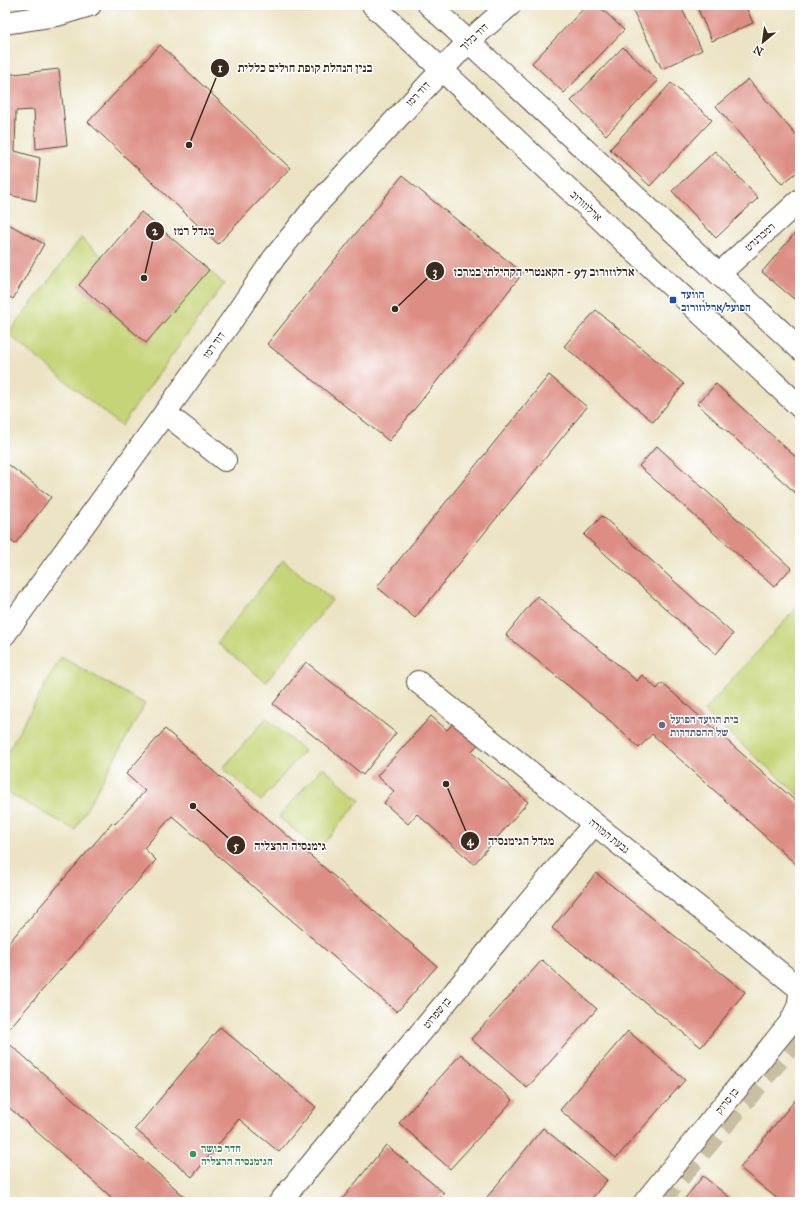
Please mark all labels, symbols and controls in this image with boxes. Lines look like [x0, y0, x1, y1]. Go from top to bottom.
street label: דוד בלוך [457, 21, 491, 53]
north arrow [743, 22, 783, 62]
text: N [751, 42, 766, 58]
callout: בנין הנהלת קופת חולים כללית [210, 56, 380, 80]
text: 1 [218, 61, 223, 75]
text: בנין הנהלת קופת חולים כללית [238, 61, 372, 75]
street label: דוד רמז [403, 79, 433, 109]
street label: ארלוזורוב [567, 188, 605, 224]
callout: מגדל רמז [145, 219, 222, 243]
street label: רמברנדט [742, 220, 778, 254]
text: 2 [152, 224, 159, 238]
text: מגדל רמז [173, 224, 215, 238]
callout: ארלוזורוב 97 - הקאנטרי הקהילתי במרכז [425, 259, 642, 283]
text: 3 [433, 265, 438, 280]
text: ארלוזורוב 97 - הקאנטרי הקהילתי במרכז [454, 265, 635, 280]
place label: הוועד הפועל/ארלוזורוב [681, 288, 751, 314]
marker: הוועד הפועל/ארלוזורוב [668, 295, 678, 305]
street label: דוד רמז [200, 329, 228, 361]
place label: בית הוועד הפועל של ההסתדרות [670, 713, 739, 739]
marker: בית הוועד הפועל של ההסתדרות [657, 720, 667, 730]
street label: גבעת המורה [586, 816, 632, 857]
callout: מגדל הגימנסיה [460, 829, 562, 853]
callout: גימנסיה הרצליה [226, 833, 334, 857]
text: 4 [467, 834, 475, 849]
text: מגדל הגימנסיה [488, 834, 554, 848]
text: 5 [233, 839, 239, 853]
text: גימנסיה הרצליה [254, 839, 326, 853]
street label: בן שפרוט [420, 995, 454, 1031]
street label: בן סרוק [713, 1085, 741, 1117]
place label: חדר כושר הגימנסיה הרצליה [201, 1142, 273, 1168]
marker: חדר כושר הגימנסיה הרצליה [188, 1149, 198, 1159]

